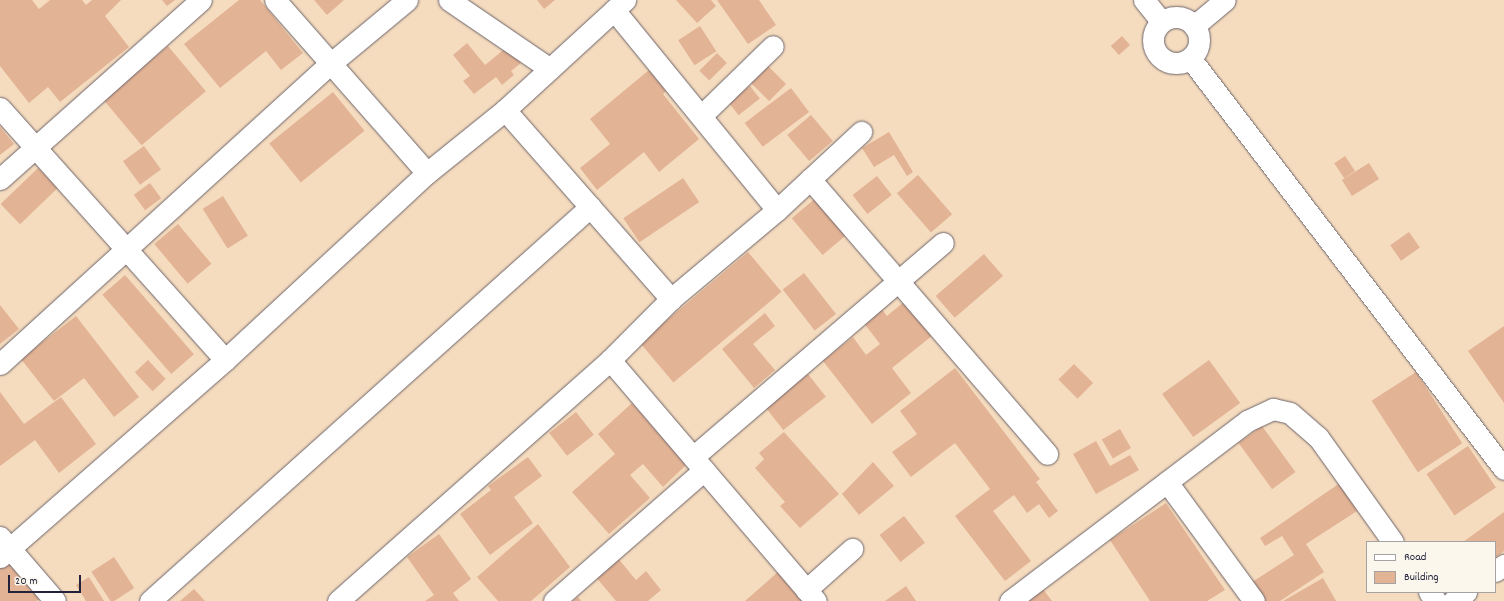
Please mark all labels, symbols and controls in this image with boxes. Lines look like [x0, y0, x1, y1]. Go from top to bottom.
legend [1366, 541, 1496, 593]
text: Road [1404, 549, 1426, 566]
scale bar [10, 567, 83, 593]
text: Building [1404, 569, 1439, 586]
text: 20 m [15, 573, 38, 590]

